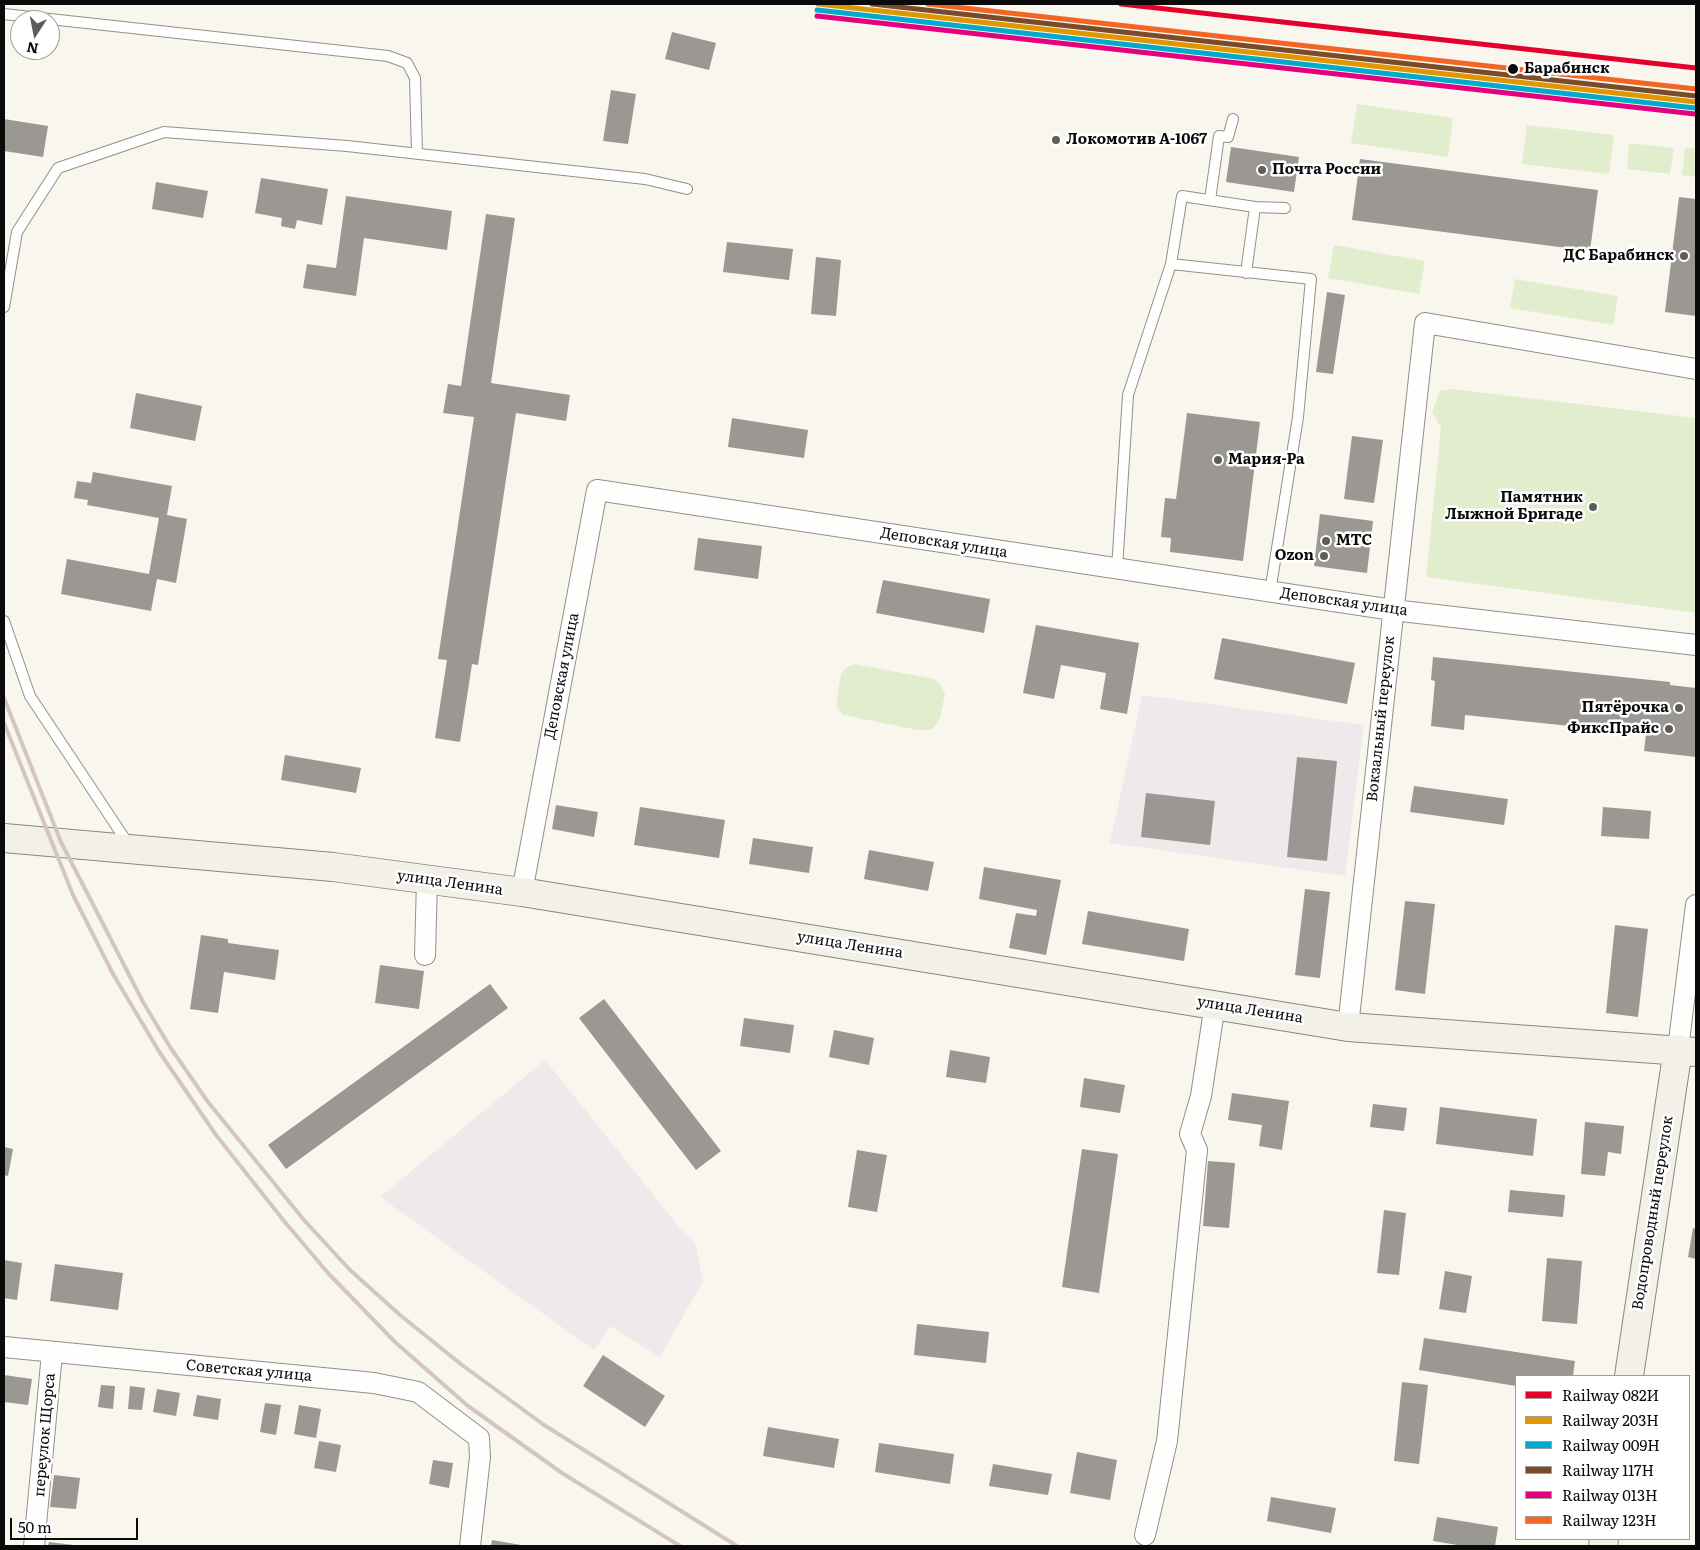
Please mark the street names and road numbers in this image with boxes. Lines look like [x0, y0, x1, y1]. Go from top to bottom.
street label: Деповская улица [879, 524, 1009, 562]
street label: Деповская улица [1279, 584, 1409, 620]
street label: Деповская улица [541, 611, 583, 741]
street label: Вокзальный переулок [1363, 635, 1399, 803]
street label: улица Ленина [396, 867, 504, 899]
street label: улица Ленина [796, 928, 904, 962]
street label: улица Ленина [1196, 993, 1304, 1027]
street label: Водопроводный переулок [1629, 1115, 1677, 1311]
street label: Советская улица [185, 1357, 313, 1385]
street label: переулок Щорса [31, 1372, 59, 1498]

